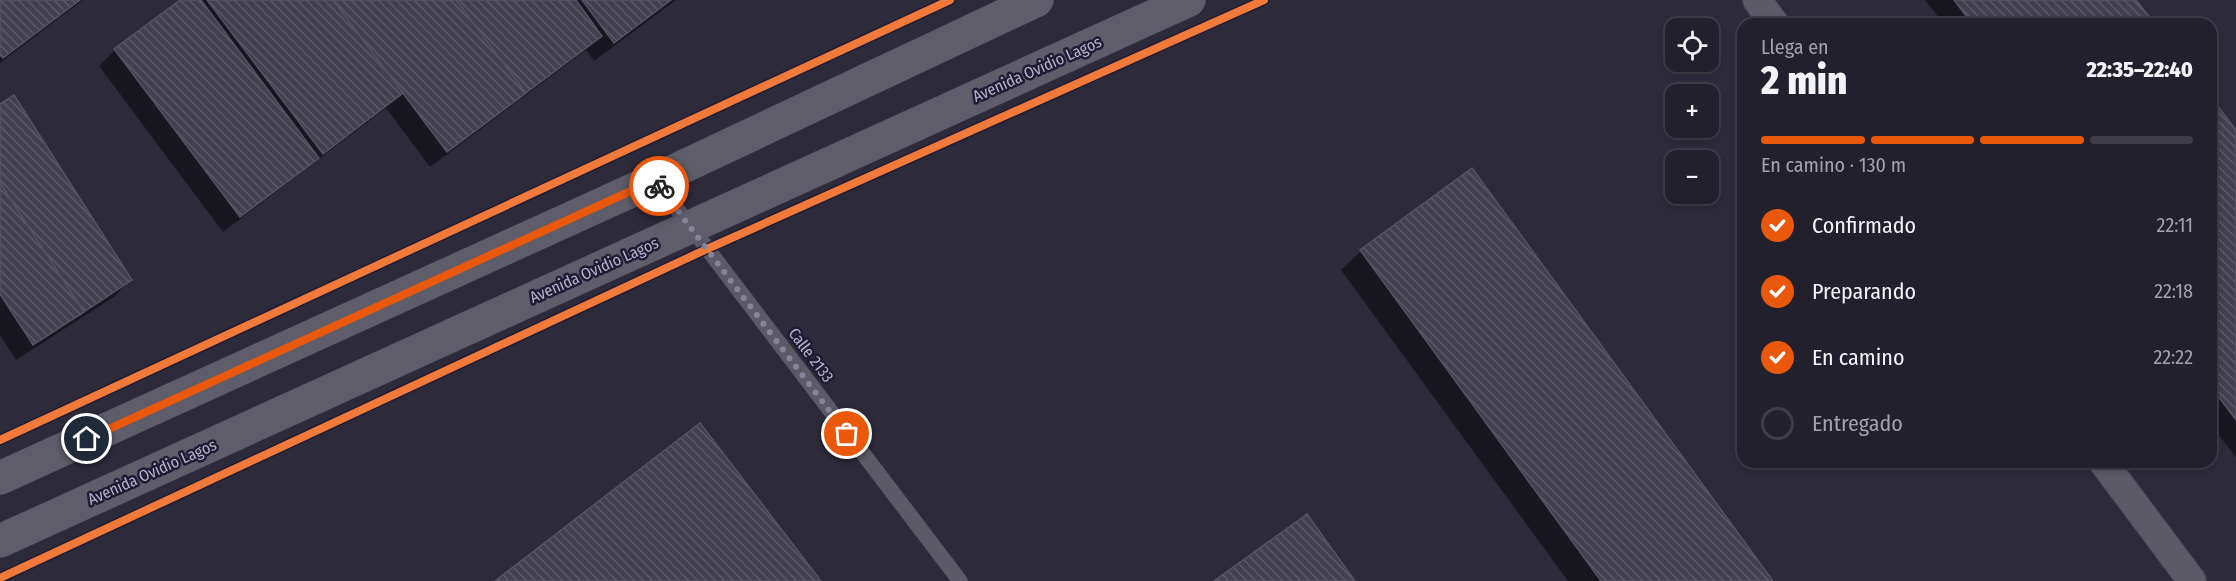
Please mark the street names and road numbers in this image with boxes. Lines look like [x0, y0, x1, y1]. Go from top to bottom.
street label: Avenida Ovidio Lagos [970, 32, 1105, 106]
street label: Avenida Ovidio Lagos [527, 233, 662, 307]
street label: Calle 2133 [784, 324, 838, 386]
street label: Avenida Ovidio Lagos [85, 435, 220, 509]

